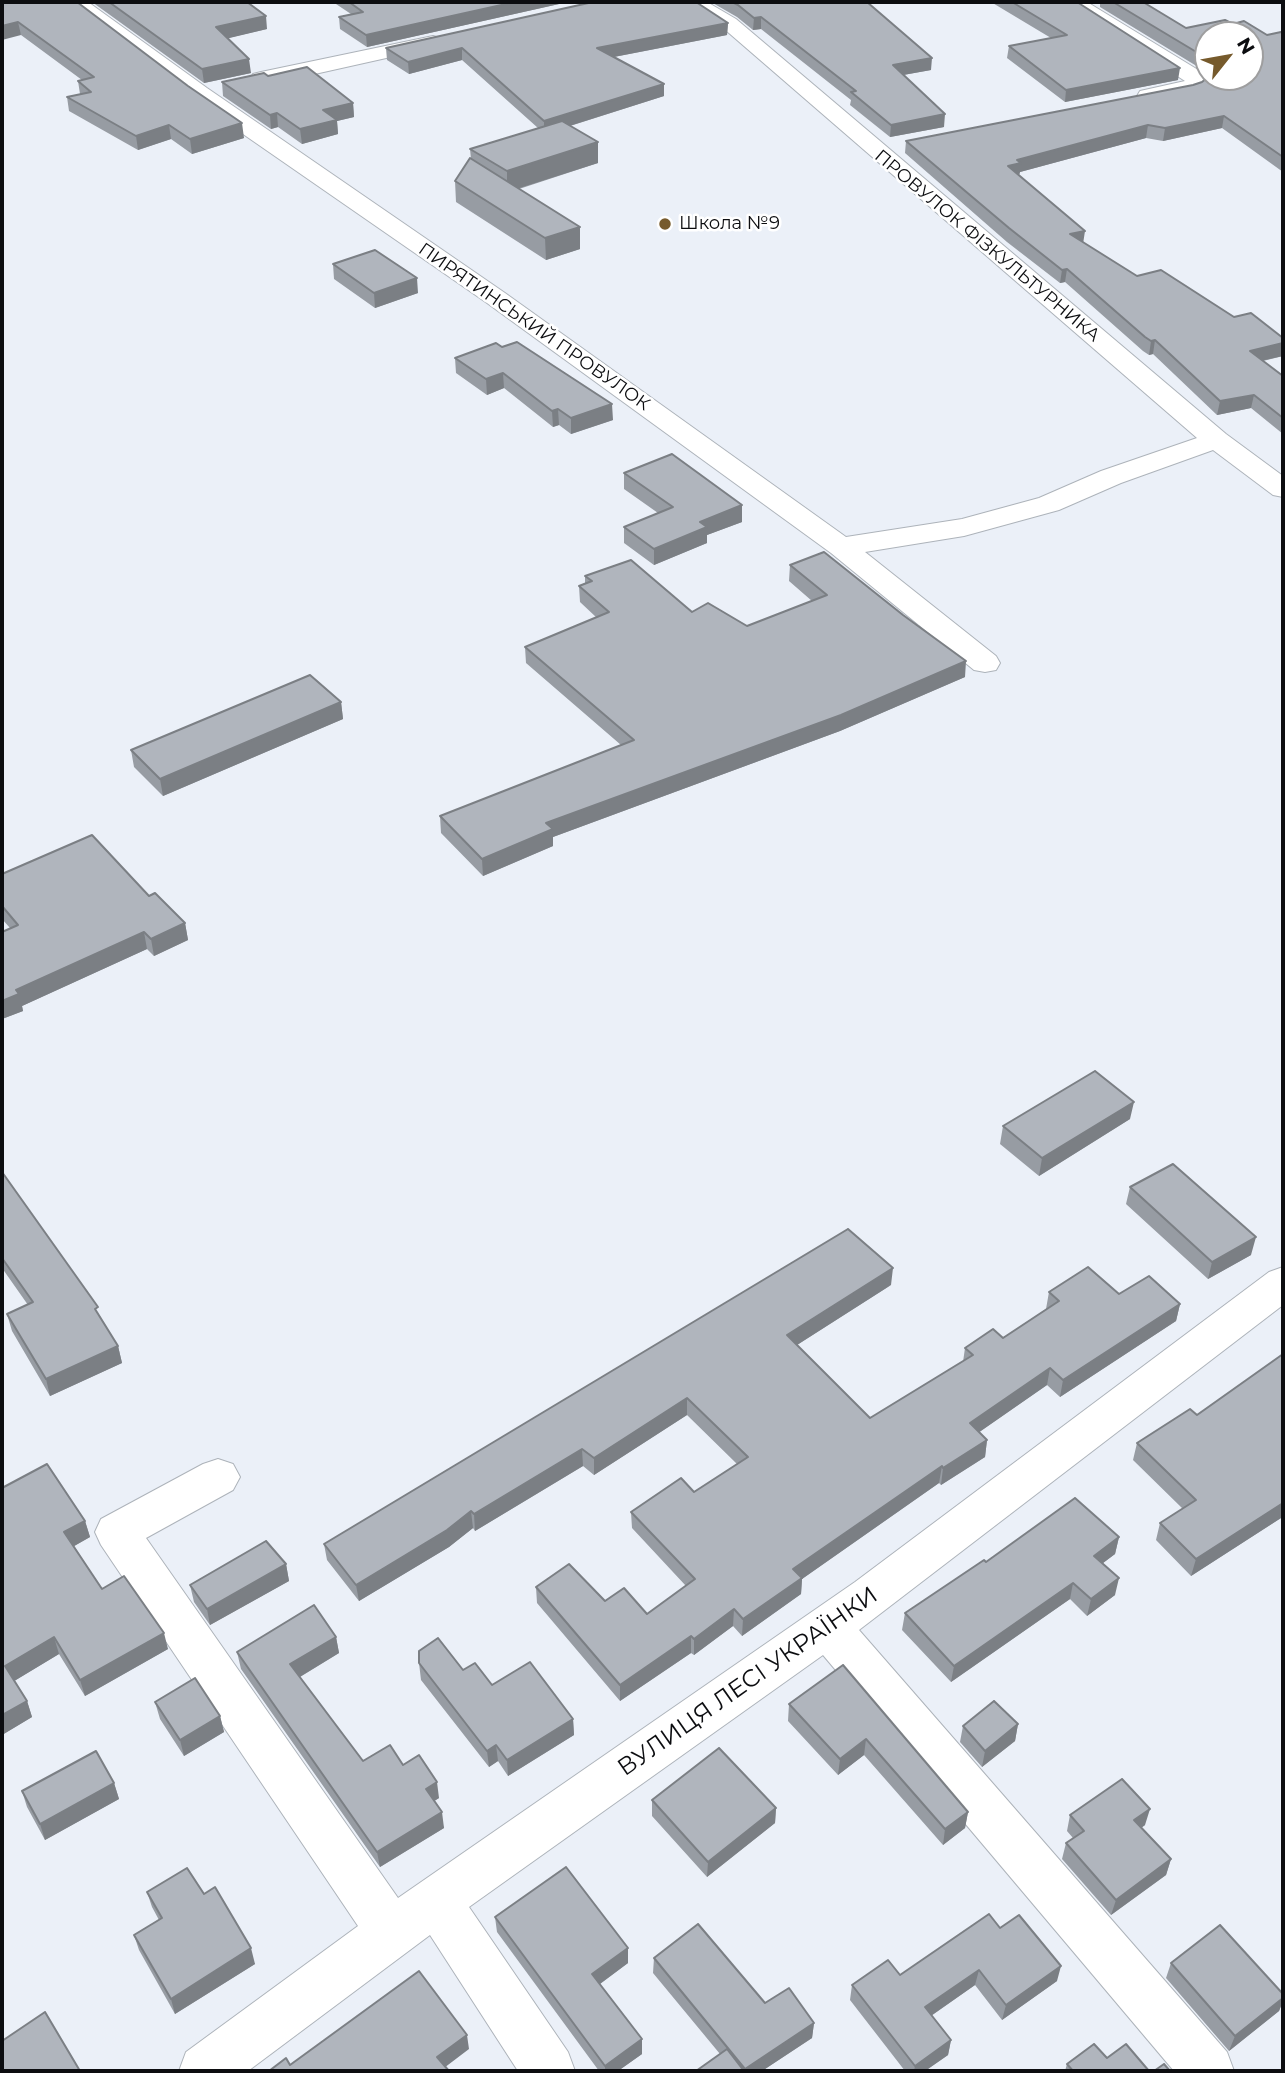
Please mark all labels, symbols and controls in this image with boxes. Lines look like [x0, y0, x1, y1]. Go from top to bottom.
north arrow [1194, 21, 1264, 91]
text: N [1232, 33, 1260, 58]
street label: ПРОВУЛОК ФІЗКУЛЬТУРНИКА [870, 145, 1104, 347]
place label: Школа №9 [679, 213, 780, 235]
marker: Школа №9 [657, 216, 673, 232]
street label: ПИРЯТИНСЬКИЙ ПРОВУЛОК [414, 239, 654, 415]
street label: ВУЛИЦЯ ЛЕСІ УКРАЇНКИ [613, 1581, 883, 1783]

